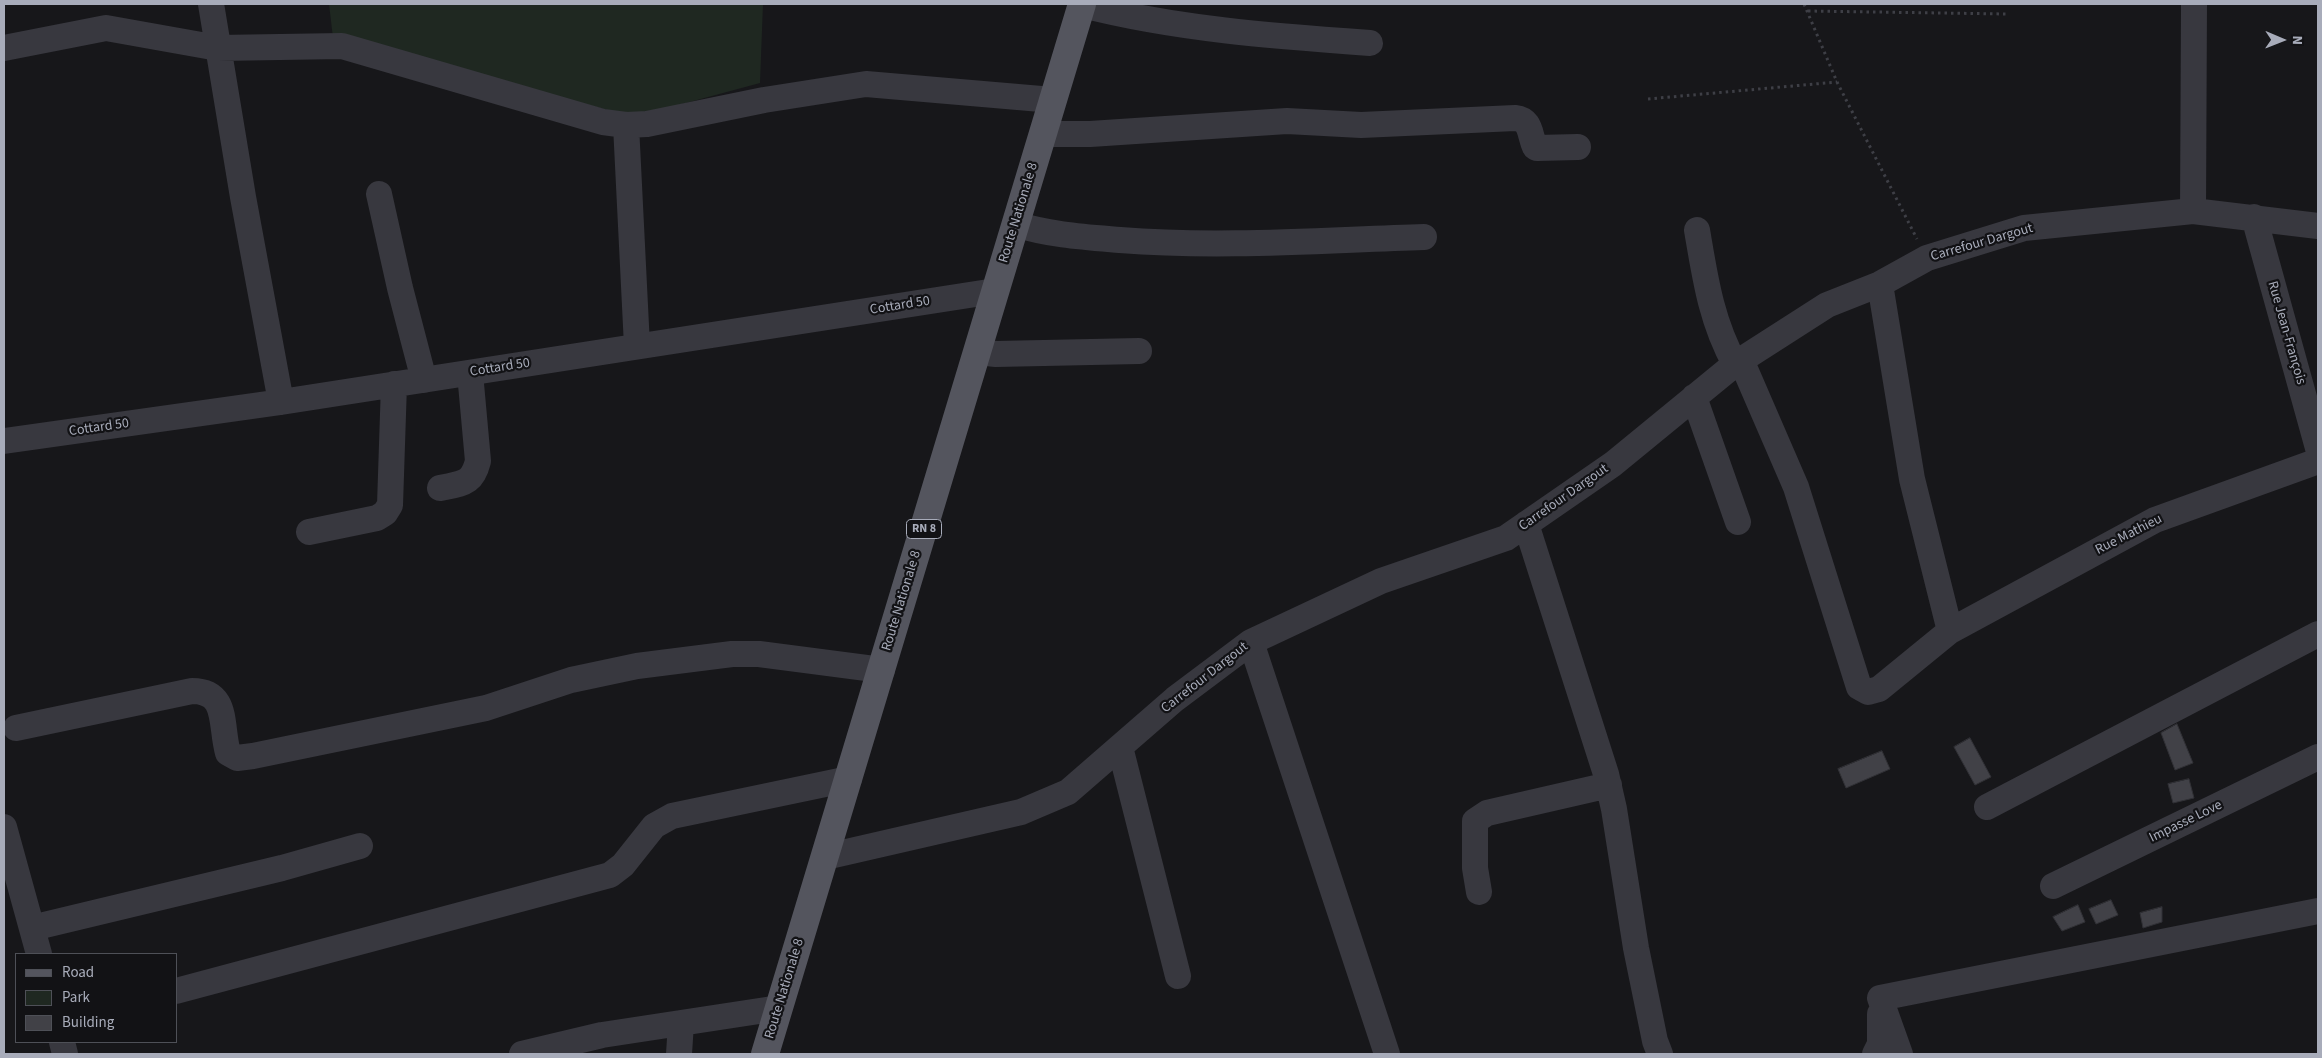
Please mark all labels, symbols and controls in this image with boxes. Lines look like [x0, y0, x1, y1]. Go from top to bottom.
north arrow [2257, 15, 2307, 65]
text: N [2287, 35, 2307, 45]
street label: Route Nationale 8 [996, 161, 1042, 265]
street label: Carrefour Dargout [1929, 220, 2035, 266]
street label: Rue Jean-François [2263, 279, 2309, 387]
street label: Cottard 50 [869, 293, 931, 319]
street label: Cottard 50 [469, 355, 531, 381]
street label: Cottard 50 [68, 415, 130, 441]
street label: Carrefour Dargout [1516, 461, 1612, 535]
street label: Rue Mathieu [2093, 511, 2165, 559]
road number: RN 8 [906, 520, 942, 538]
street label: Route Nationale 8 [879, 549, 925, 653]
street label: Carrefour Dargout [1158, 639, 1252, 717]
street label: Impasse Love [2147, 797, 2225, 847]
street label: Route Nationale 8 [762, 937, 808, 1041]
legend [15, 953, 178, 1043]
text: Road [62, 962, 94, 983]
text: Park [62, 987, 90, 1008]
text: Building [62, 1012, 114, 1033]

